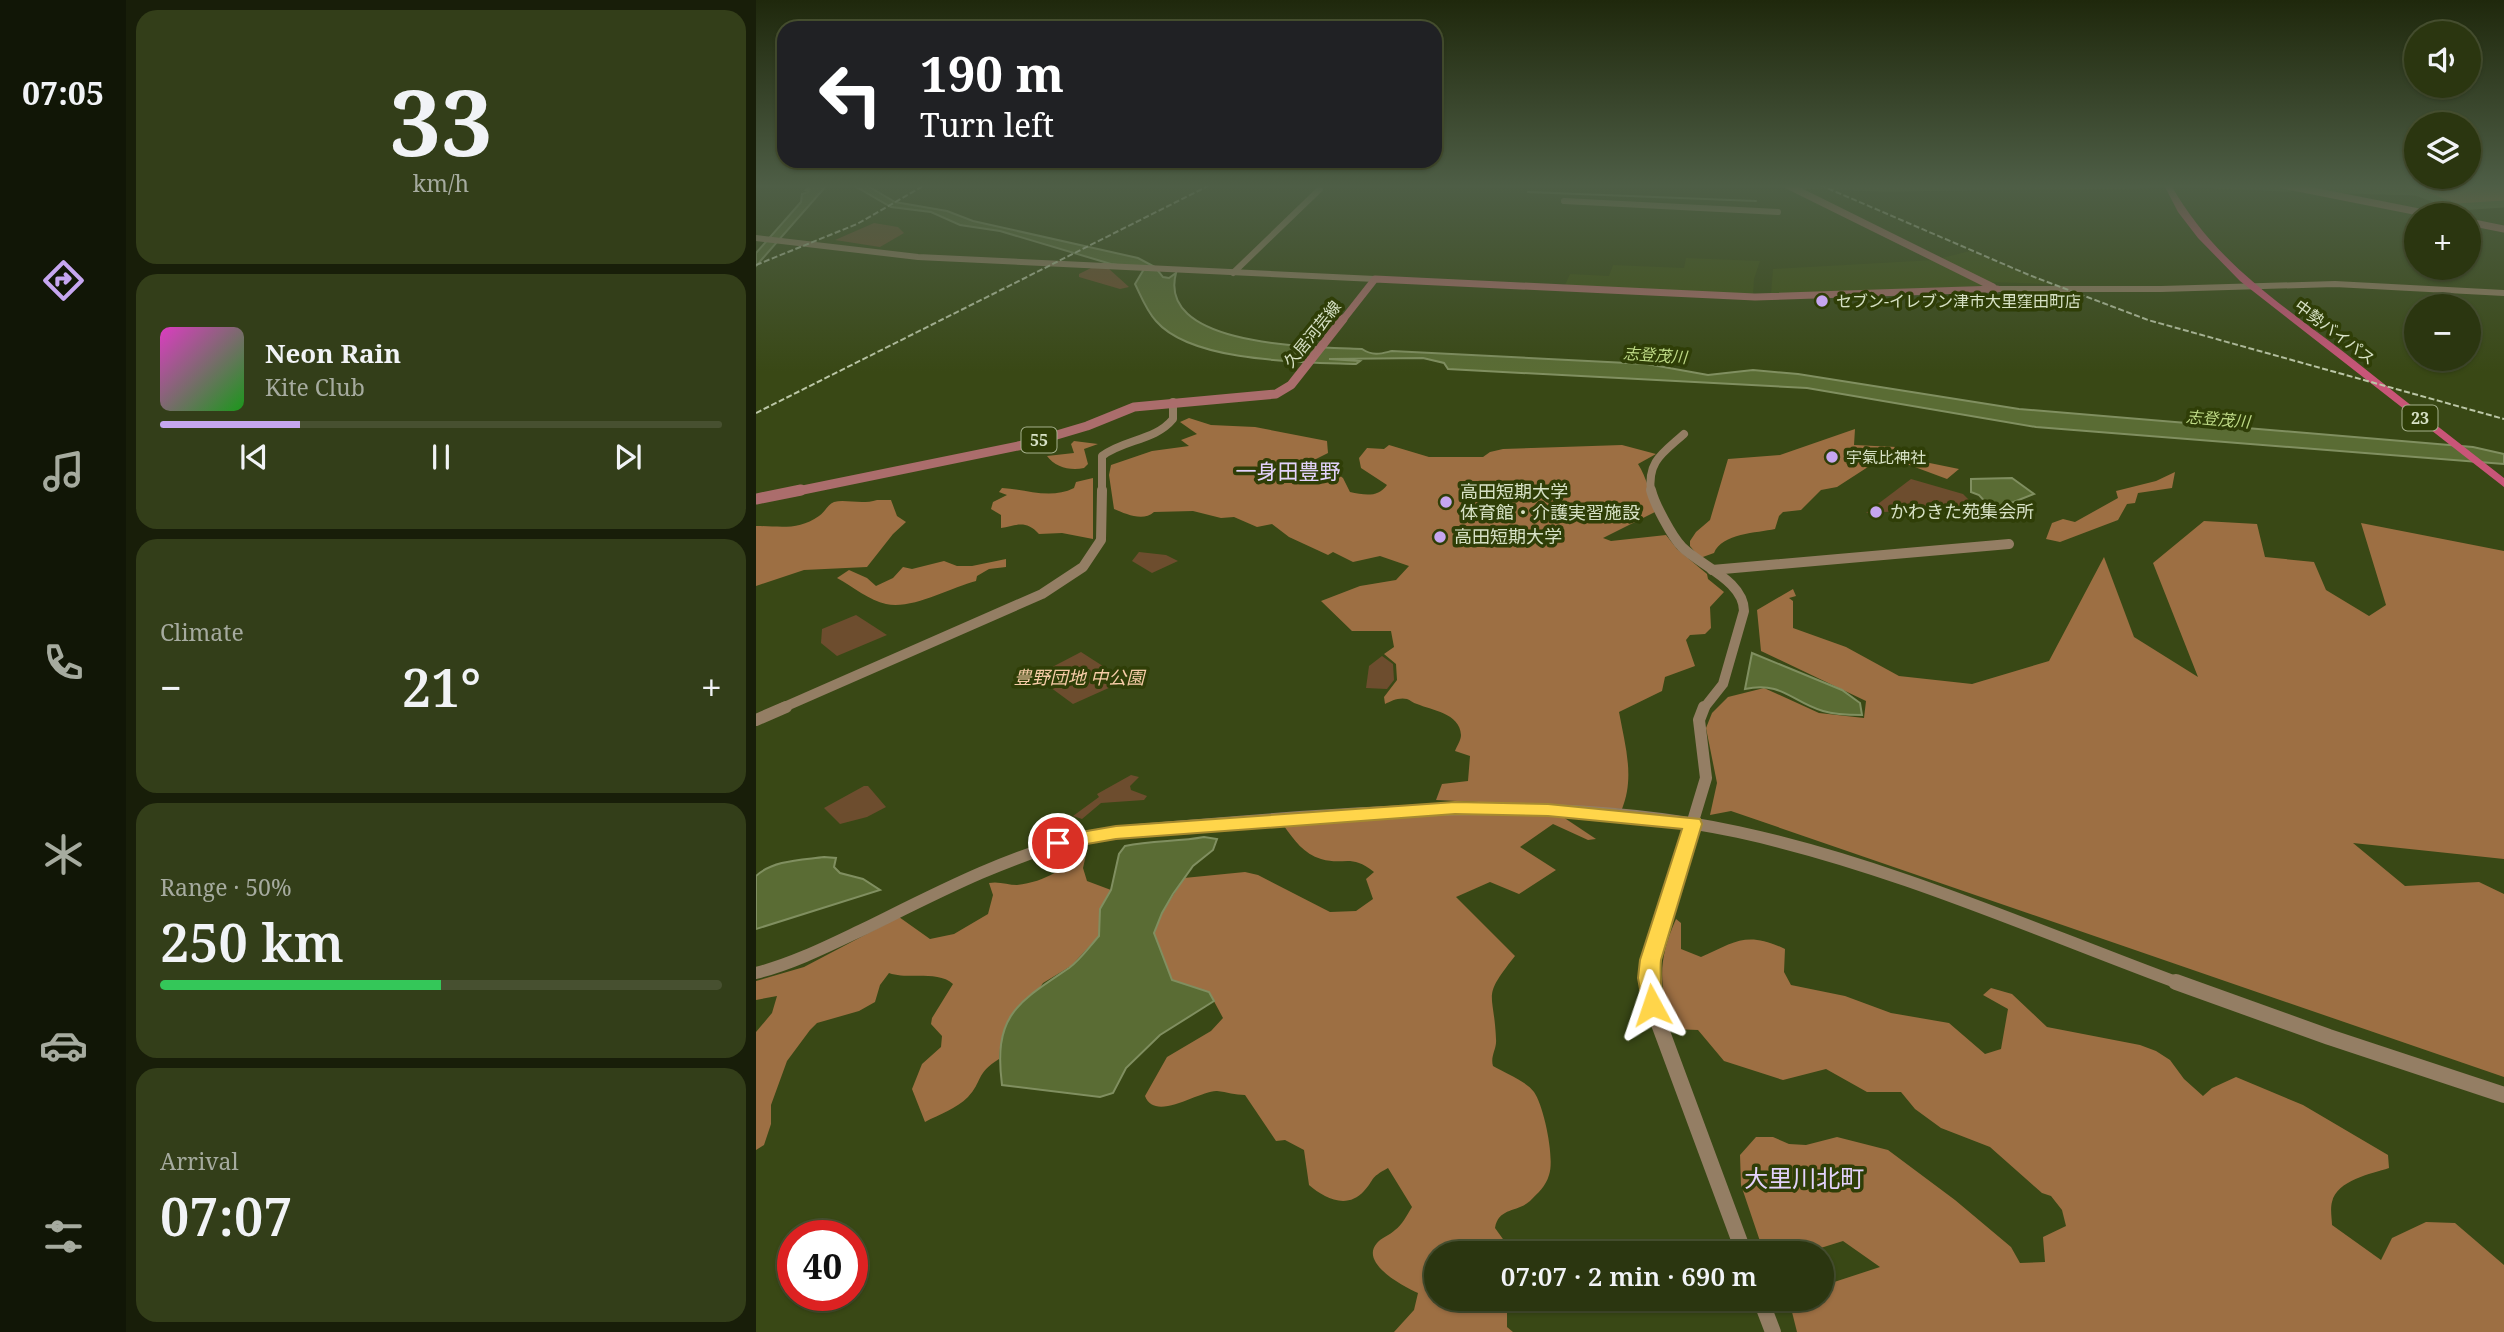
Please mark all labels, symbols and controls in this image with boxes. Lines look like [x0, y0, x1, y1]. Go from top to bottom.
map controls [2404, 21, 2481, 371]
button: sound [2404, 21, 2481, 98]
text: 190 m [920, 40, 1064, 106]
icon: left [805, 49, 896, 140]
text: 33 [390, 59, 492, 183]
text: 07:05 [22, 71, 104, 114]
text: Turn left [920, 103, 1054, 146]
button: layers [2404, 112, 2481, 189]
text: km/h [413, 167, 469, 199]
button: + [2404, 203, 2481, 280]
icon: directions [39, 256, 88, 305]
place label: セブン-イレブン津市大里窪田町店 [1836, 290, 2081, 312]
marker: セブン-イレブン津市大里窪田町店 [1814, 293, 1830, 309]
street label: 中勢バイパス [2290, 294, 2380, 370]
button: − [2404, 294, 2481, 371]
street label: 久居河芸線 [1278, 296, 1346, 372]
text: Neon Rain [265, 335, 401, 371]
water label: 志登茂川 [1622, 342, 1690, 368]
text: Kite Club [265, 371, 365, 403]
water label: 志登茂川 [2185, 405, 2253, 433]
road number: 23 [2402, 406, 2438, 430]
road number: 55 [1022, 428, 1056, 452]
icon: previous [235, 438, 273, 476]
icon: pause [422, 438, 460, 476]
icon: next [609, 438, 647, 476]
place label: 宇氣比神社 [1846, 446, 1926, 468]
icon: music [39, 447, 88, 496]
marker: 宇氣比神社 [1824, 449, 1840, 465]
district label: 一身田豊野 [1236, 457, 1341, 485]
place label: 高田短期大学 体育館・介護実習施設 [1460, 479, 1640, 524]
marker: 高田短期大学 体育館・介護実習施設 [1438, 494, 1454, 510]
place label: かわきた苑集会所 [1890, 499, 2034, 523]
marker: かわきた苑集会所 [1868, 504, 1884, 520]
place label: 高田短期大学 [1454, 524, 1562, 548]
marker: 高田短期大学 [1432, 529, 1448, 545]
text: Climate [160, 616, 244, 648]
icon: phone [39, 638, 88, 687]
text: 21° [402, 651, 481, 722]
text: − [160, 661, 182, 713]
text: + [701, 661, 722, 713]
park label: 豊野団地 中公園 [1014, 665, 1147, 689]
pin [1028, 813, 1088, 873]
icon: arrive [1039, 824, 1077, 862]
icon: climate [39, 830, 88, 879]
text: Range · 50% [160, 871, 292, 903]
text: 250 km [160, 906, 344, 977]
position arrow [1615, 968, 1689, 1042]
icon: car [39, 1021, 88, 1070]
text: Arrival [160, 1145, 239, 1177]
district label: 大里川北町 [1744, 1161, 1864, 1194]
text: 07:07 [160, 1180, 293, 1251]
icon: filters [39, 1212, 88, 1261]
speed limit sign: 40 [777, 1220, 868, 1311]
text: 07:07 · 2 min · 690 m [1501, 1258, 1757, 1294]

